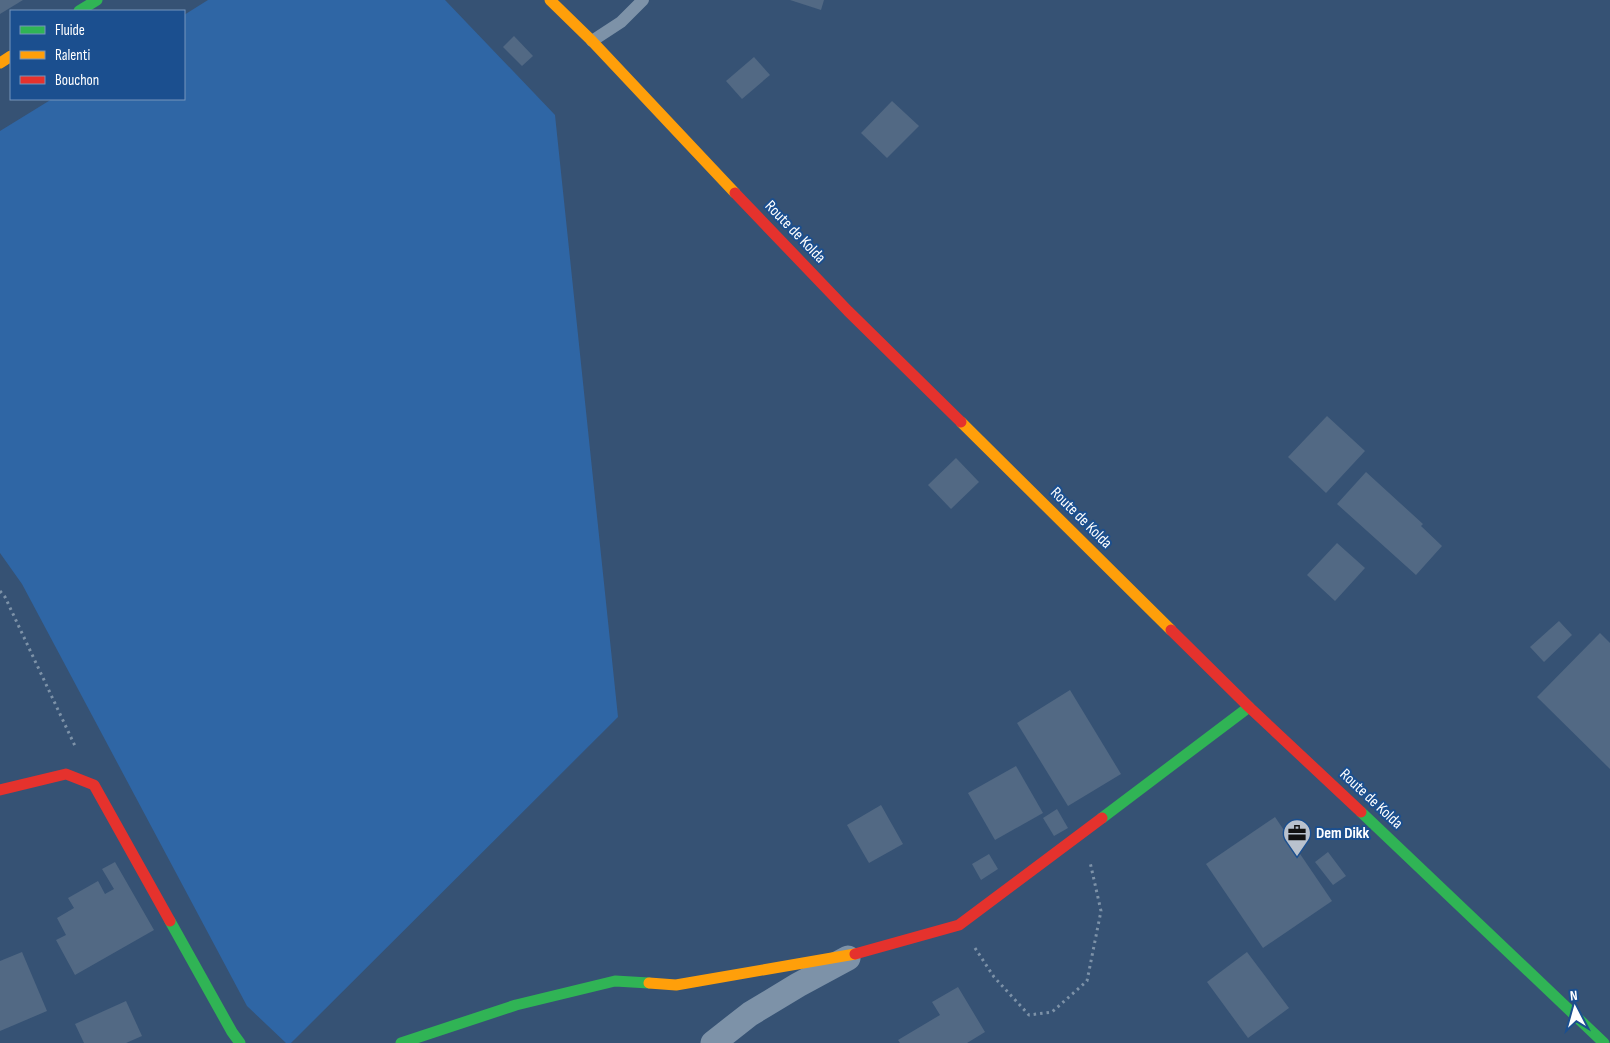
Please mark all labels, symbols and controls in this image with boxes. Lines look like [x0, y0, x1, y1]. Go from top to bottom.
legend [10, 10, 185, 100]
text: Fluide [55, 21, 85, 40]
text: Ralenti [55, 46, 90, 65]
text: Bouchon [55, 71, 99, 90]
street label: Route de Kolda [761, 197, 829, 267]
street label: Route de Kolda [1046, 483, 1116, 553]
street label: Route de Kolda [1336, 765, 1406, 833]
office icon: Dem Dikk [1282, 818, 1312, 857]
place label: Dem Dikk [1316, 824, 1370, 843]
north arrow [1550, 983, 1600, 1033]
text: N [1569, 987, 1578, 1004]

